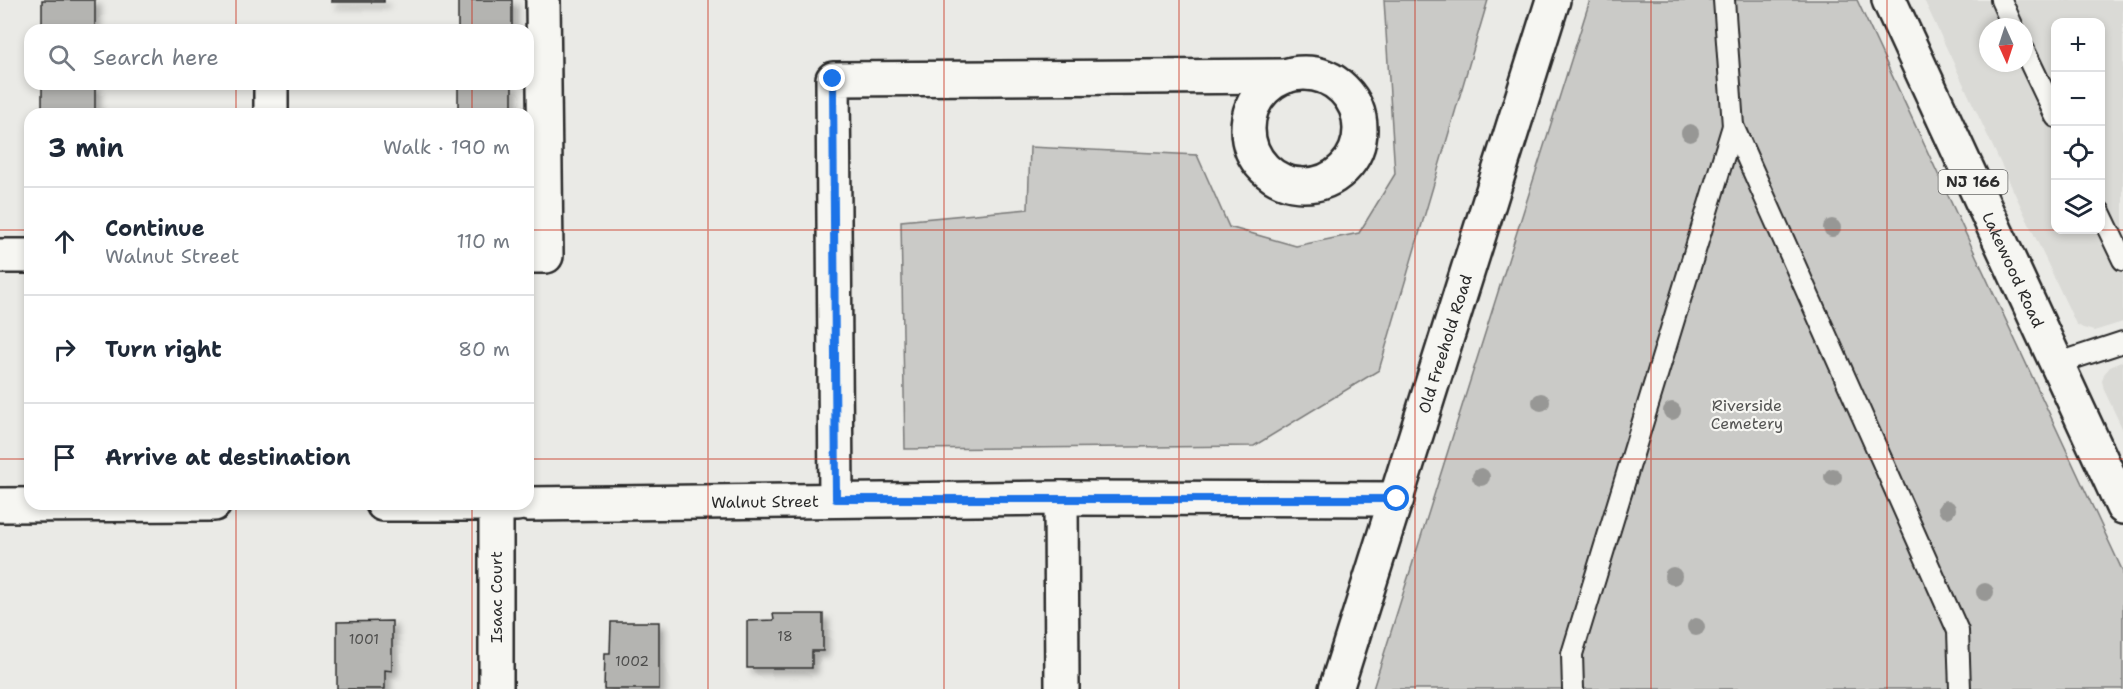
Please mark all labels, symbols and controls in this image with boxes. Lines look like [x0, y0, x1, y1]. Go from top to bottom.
north arrow [1979, 18, 2033, 72]
map controls [2051, 18, 2105, 234]
button: + [2051, 18, 2105, 72]
search box [24, 24, 534, 90]
icon: search [45, 41, 78, 74]
text: Search here [93, 43, 219, 72]
route end [819, 65, 845, 91]
button: − [2051, 72, 2105, 126]
button: locate [2051, 126, 2105, 180]
text: 3 min [48, 130, 124, 165]
text: Walk · 190 m [383, 134, 510, 160]
road number: NJ 166 [1938, 170, 2008, 194]
button: layers [2051, 180, 2105, 234]
street label: Lakewood Road [1977, 209, 2049, 331]
text: Continue [105, 214, 205, 243]
icon: ahead [48, 225, 81, 258]
text: 110 m [456, 228, 510, 254]
text: Walnut Street [105, 243, 240, 269]
street label: Old Freehold Road [1414, 272, 1477, 416]
icon: right [48, 333, 81, 366]
text: Turn right [105, 335, 222, 364]
text: 80 m [458, 336, 510, 362]
park label: Riverside Cemetery [1711, 395, 1783, 434]
icon: arrive [48, 441, 81, 474]
text: Arrive at destination [105, 443, 351, 472]
route start [1383, 485, 1409, 511]
street label: Walnut Street [711, 491, 819, 513]
street label: Isaac Court [486, 551, 507, 643]
house number: 18 [777, 627, 793, 645]
house number: 1001 [349, 630, 379, 648]
house number: 1002 [615, 652, 649, 670]

